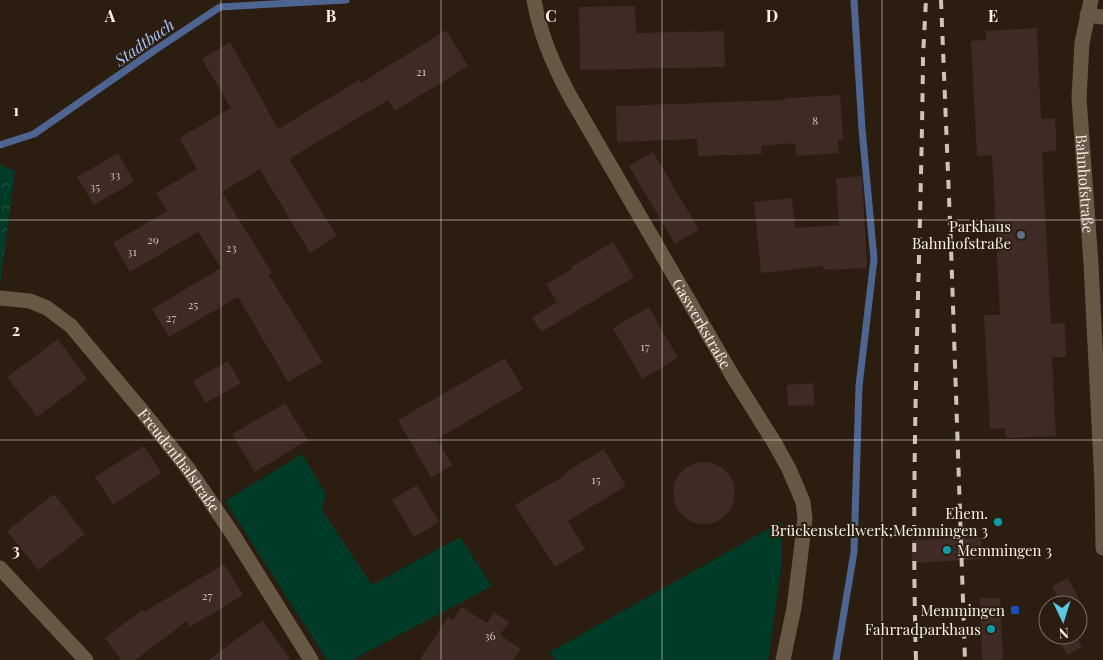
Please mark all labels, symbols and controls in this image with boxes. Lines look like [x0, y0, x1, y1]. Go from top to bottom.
text: A [104, 5, 116, 26]
text: B [326, 5, 337, 26]
text: C [545, 5, 557, 26]
text: D [766, 5, 778, 26]
text: E [988, 5, 998, 26]
water label: Stadtbach [109, 14, 178, 71]
house number: 21 [416, 63, 427, 79]
text: 1 [13, 99, 19, 120]
house number: 8 [812, 112, 818, 128]
street label: Bahnhofstraße [1072, 134, 1099, 234]
house number: 33 [110, 166, 120, 182]
house number: 35 [90, 178, 100, 194]
place label: Parkhaus Bahnhofstraße [912, 216, 1011, 253]
marker: Parkhaus Bahnhofstraße [1015, 229, 1027, 241]
house number: 29 [147, 231, 159, 247]
house number: 23 [225, 239, 237, 255]
house number: 31 [127, 243, 137, 259]
street label: Gaswerkstraße [668, 275, 736, 372]
house number: 25 [188, 296, 198, 312]
house number: 27 [166, 309, 176, 325]
text: 2 [12, 319, 20, 340]
house number: 17 [640, 338, 650, 354]
street label: Freudenthalstraße [134, 404, 225, 516]
house number: 15 [591, 471, 601, 487]
place label: Ehem. Brückenstellwerk;Memmingen 3 [771, 503, 988, 540]
marker: Ehem. Brückenstellwerk;Memmingen 3 [992, 516, 1004, 528]
text: 3 [12, 539, 20, 560]
place label: Memmingen 3 [957, 540, 1052, 560]
marker: Memmingen 3 [941, 544, 953, 556]
house number: 27 [202, 587, 212, 603]
north arrow [1038, 595, 1088, 645]
place label: Memmingen [920, 600, 1005, 620]
marker: Memmingen [1009, 604, 1021, 616]
place label: Fahrradparkhaus [865, 619, 981, 639]
marker: Fahrradparkhaus [985, 623, 997, 635]
text: N [1058, 624, 1070, 643]
house number: 36 [484, 627, 496, 643]

